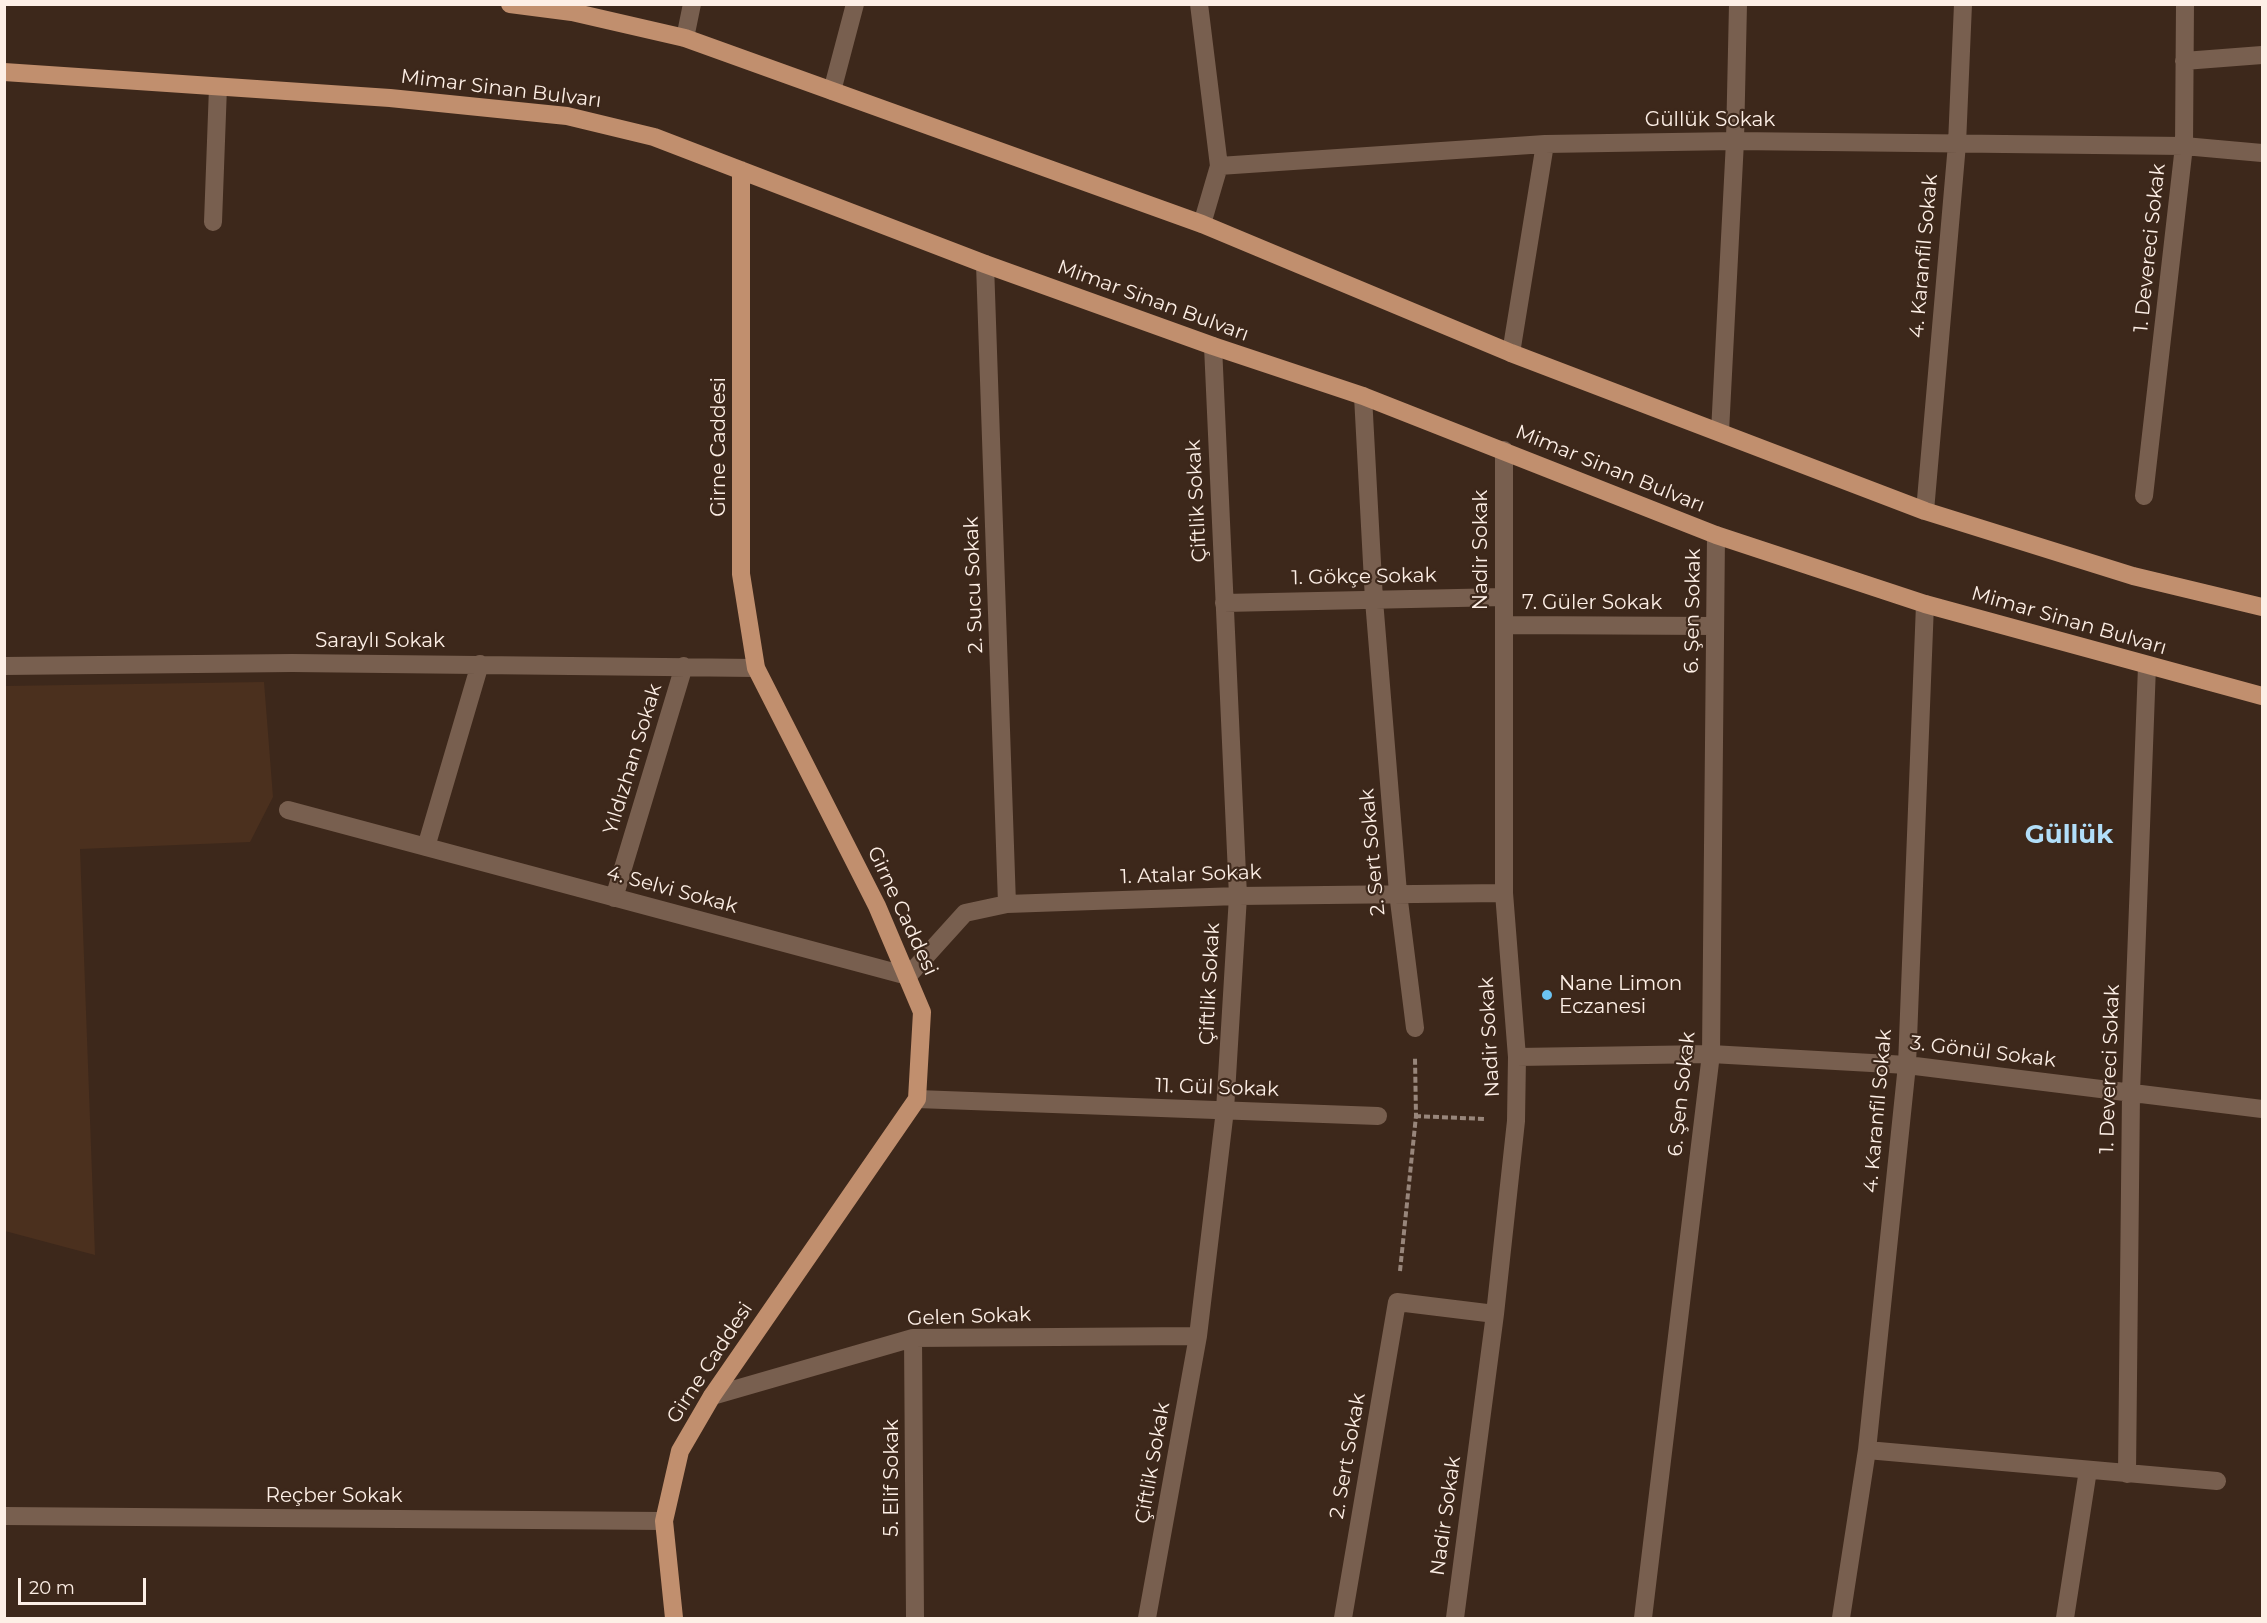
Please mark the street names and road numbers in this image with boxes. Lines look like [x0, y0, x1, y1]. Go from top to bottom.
street label: Mimar Sinan Bulvarı [399, 65, 603, 113]
street label: Güllük Sokak [1645, 108, 1775, 132]
street label: 1. Devereci Sokak [2129, 162, 2171, 334]
street label: 4. Karanfil Sokak [1905, 173, 1943, 339]
street label: Mimar Sinan Bulvarı [1054, 255, 1252, 347]
street label: Girne Caddesi [707, 377, 731, 517]
street label: Mimar Sinan Bulvarı [1512, 420, 1708, 518]
street label: Çiftlik Sokak [1182, 439, 1212, 563]
street label: Nadir Sokak [1469, 490, 1493, 610]
street label: 2. Sucu Sokak [960, 516, 988, 654]
street label: 6. Şen Sokak [1680, 548, 1706, 674]
street label: 1. Gökçe Sokak [1291, 564, 1437, 590]
street label: Mimar Sinan Bulvarı [1969, 582, 2169, 660]
street label: 7. Güler Sokak [1522, 591, 1662, 615]
street label: Saraylı Sokak [315, 629, 445, 653]
street label: Yıldızhan Sokak [599, 681, 667, 837]
street label: 2. Sert Sokak [1355, 787, 1391, 917]
street label: Girne Caddesi [862, 843, 942, 979]
street label: 4. Selvi Sokak [604, 861, 740, 919]
street label: 1. Atalar Sokak [1120, 861, 1262, 889]
street label: Çiftlik Sokak [1195, 922, 1225, 1046]
street label: Nadir Sokak [1475, 976, 1505, 1098]
street label: 1. Devereci Sokak [2095, 984, 2125, 1154]
street label: 4. Karanfil Sokak [1859, 1028, 1897, 1194]
street label: 6. Şen Sokak [1664, 1030, 1700, 1158]
street label: 3. Gönül Sokak [1909, 1031, 2057, 1073]
street label: 11. Gül Sokak [1155, 1074, 1279, 1102]
street label: Girne Caddesi [662, 1298, 758, 1428]
street label: Gelen Sokak [907, 1303, 1031, 1331]
street label: 2. Sert Sokak [1325, 1391, 1371, 1521]
street label: Çiftlik Sokak [1131, 1400, 1175, 1526]
street label: 5. Elif Sokak [880, 1419, 904, 1537]
street label: Nadir Sokak [1426, 1455, 1466, 1577]
street label: Reçber Sokak [266, 1484, 402, 1508]

